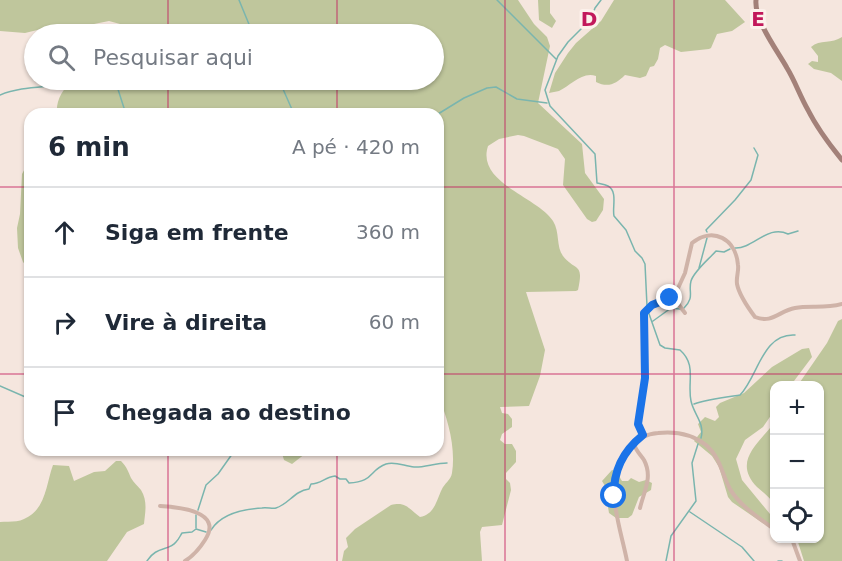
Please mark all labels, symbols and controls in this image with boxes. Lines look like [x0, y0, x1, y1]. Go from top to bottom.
text: D [581, 7, 597, 31]
text: E [751, 7, 765, 31]
search box [24, 24, 444, 90]
icon: search [45, 41, 78, 74]
text: Pesquisar aqui [93, 45, 253, 70]
text: 6 min [48, 132, 130, 162]
text: A pé · 420 m [292, 135, 420, 159]
icon: ahead [48, 216, 81, 249]
text: Siga em frente [105, 220, 289, 245]
text: 360 m [356, 220, 420, 244]
route end [656, 284, 682, 310]
icon: right [48, 306, 81, 339]
text: Vire à direita [105, 310, 267, 335]
text: 60 m [369, 310, 420, 334]
map controls [770, 381, 824, 543]
button: + [770, 381, 824, 435]
icon: arrive [48, 396, 81, 429]
text: Chegada ao destino [105, 400, 351, 425]
button: − [770, 435, 824, 489]
route start [600, 482, 626, 508]
button: locate [770, 489, 824, 543]

